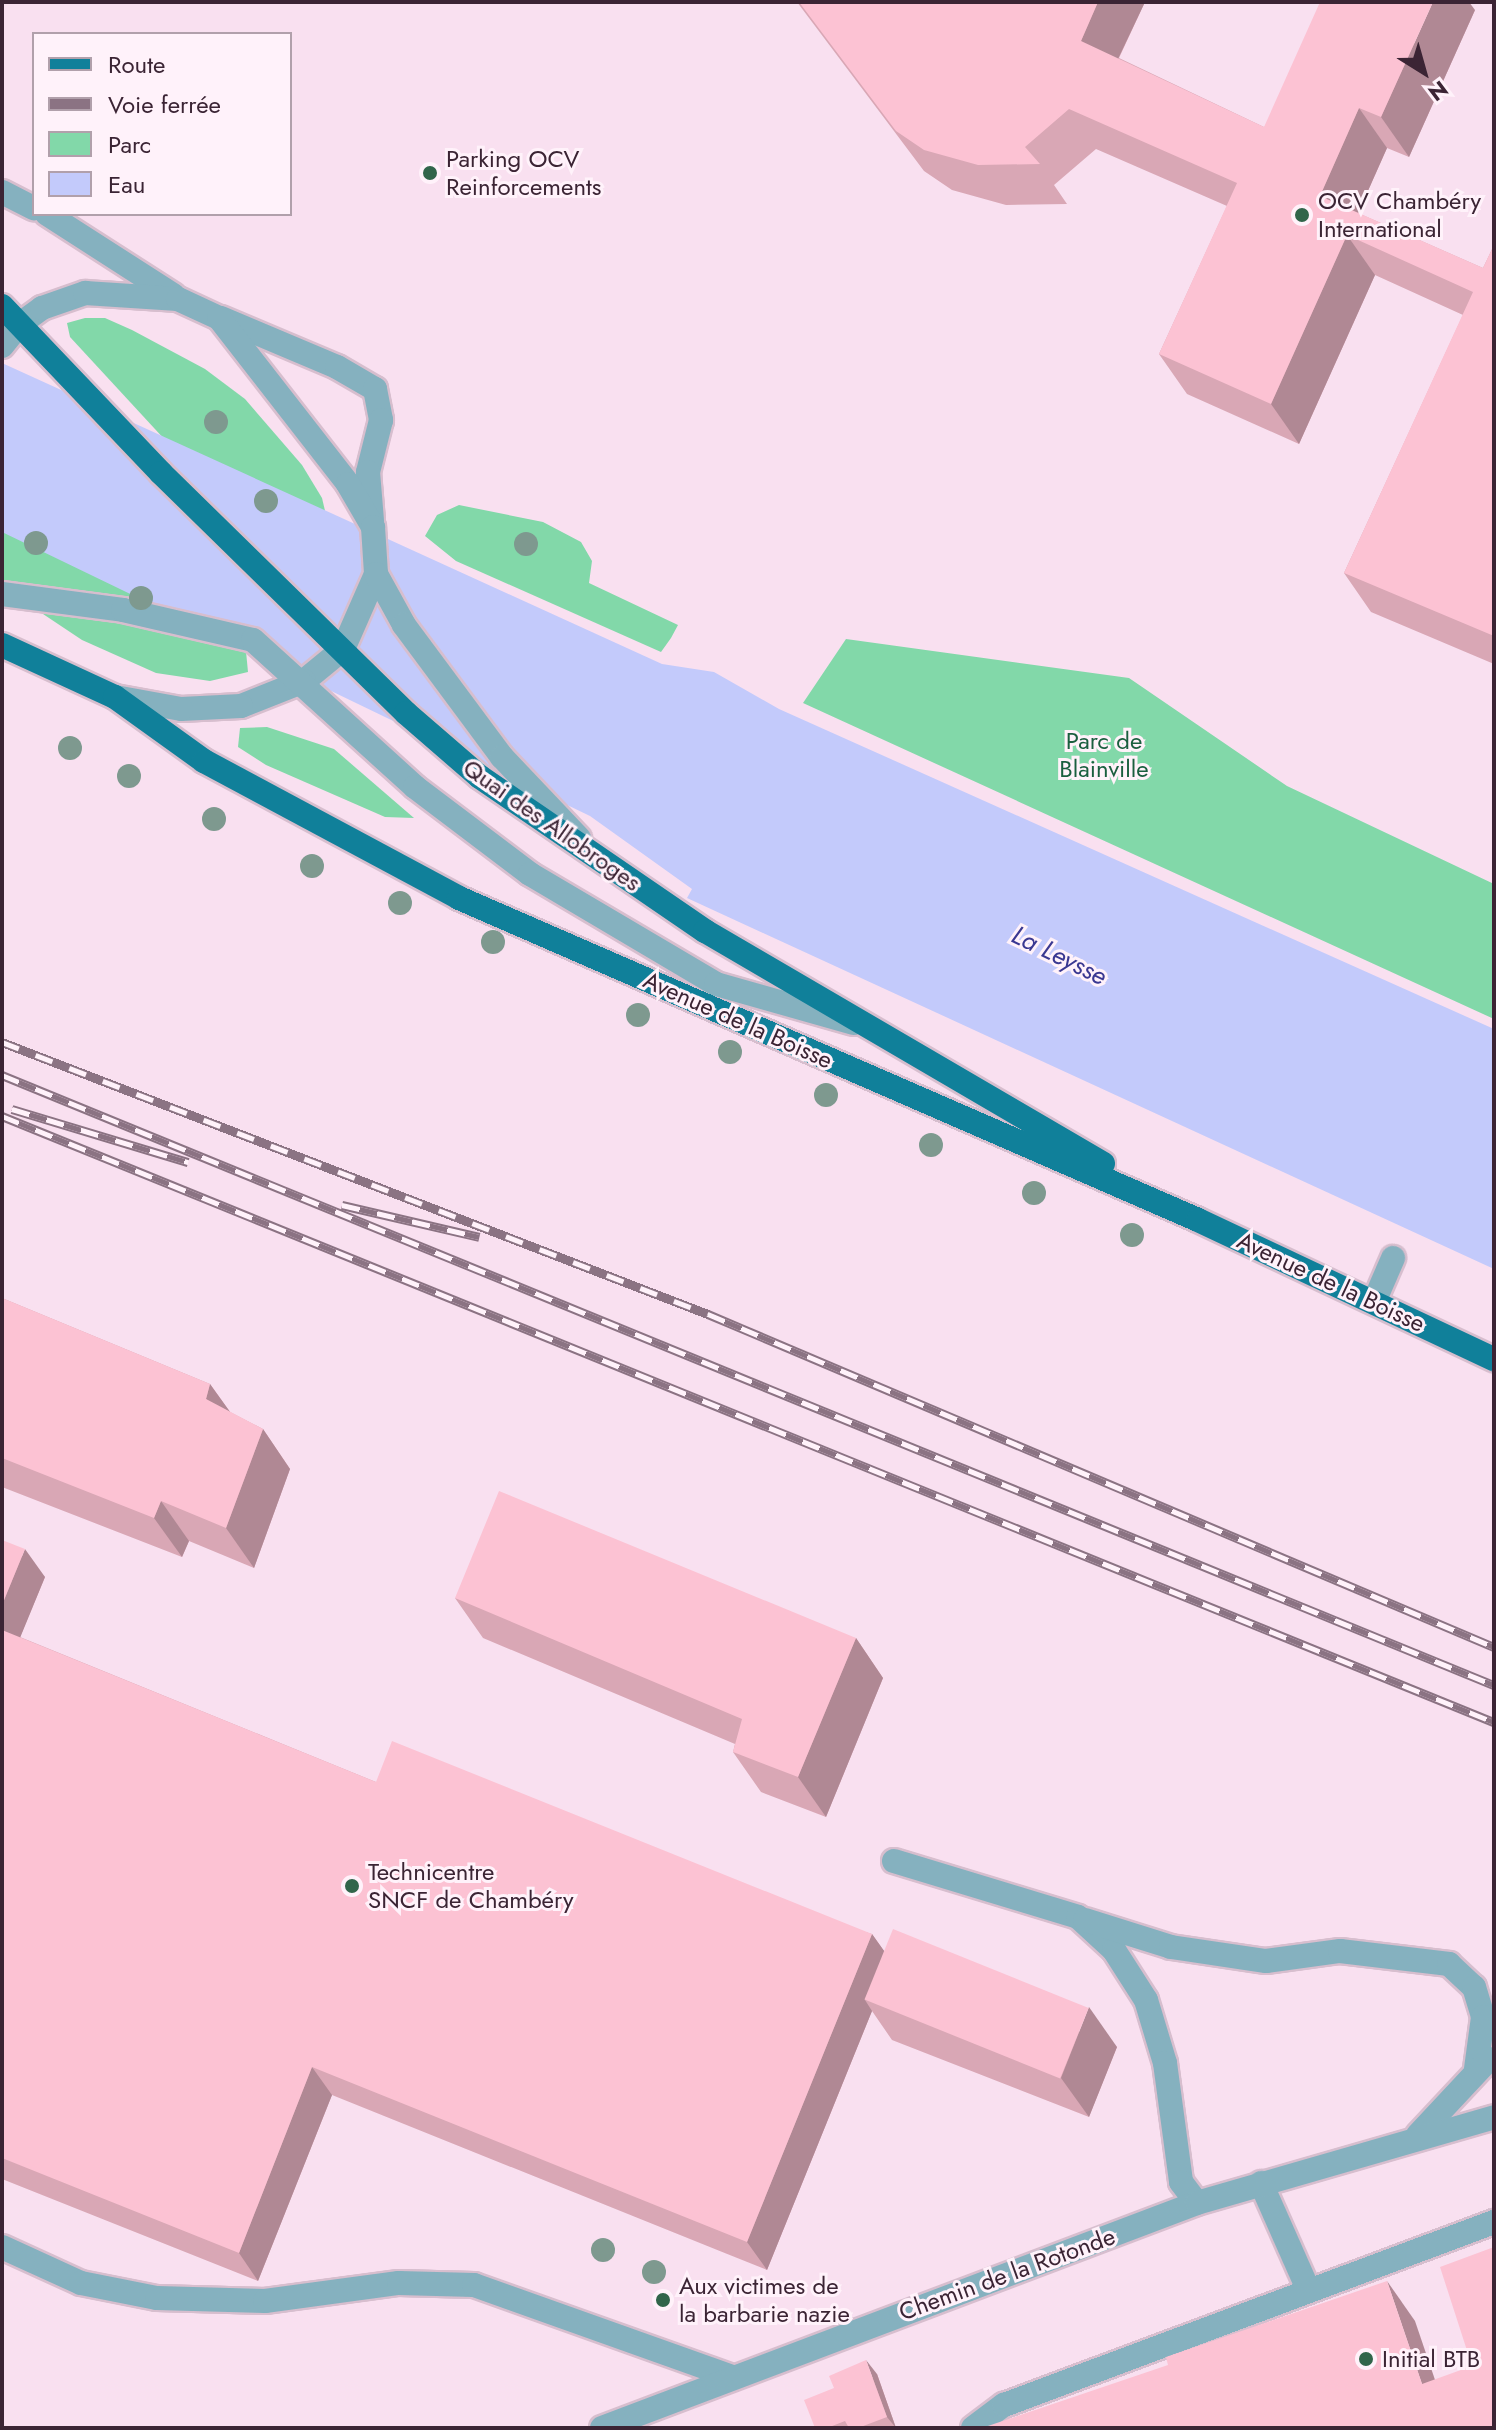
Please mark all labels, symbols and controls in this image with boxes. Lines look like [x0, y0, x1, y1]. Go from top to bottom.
legend [32, 32, 292, 216]
north arrow [1384, 32, 1464, 112]
text: Route [108, 47, 165, 82]
text: N [1422, 73, 1455, 109]
text: Voie ferrée [108, 87, 221, 122]
text: Parc [108, 127, 151, 162]
place label: Parking OCV Reinforcements [446, 145, 601, 201]
marker: Parking OCV Reinforcements [421, 164, 439, 182]
text: Eau [108, 167, 145, 202]
place label: OCV Chambéry International [1318, 187, 1481, 243]
marker: OCV Chambéry International [1293, 206, 1311, 224]
park label: Parc de Blainville [1059, 727, 1149, 783]
street label: Quai des Allobroges [458, 753, 646, 897]
water label: La Leysse [1006, 920, 1112, 992]
street label: Avenue de la Boisse [639, 965, 837, 1075]
street label: Avenue de la Boisse [1233, 1226, 1429, 1338]
place label: Technicentre SNCF de Chambéry [368, 1858, 573, 1914]
marker: Technicentre SNCF de Chambéry [343, 1877, 361, 1895]
street label: Chemin de la Rotonde [895, 2222, 1119, 2326]
place label: Aux victimes de la barbarie nazie [679, 2272, 850, 2328]
marker: Aux victimes de la barbarie nazie [654, 2291, 672, 2309]
place label: Initial BTB [1382, 2345, 1480, 2373]
marker: Initial BTB [1357, 2350, 1375, 2368]

